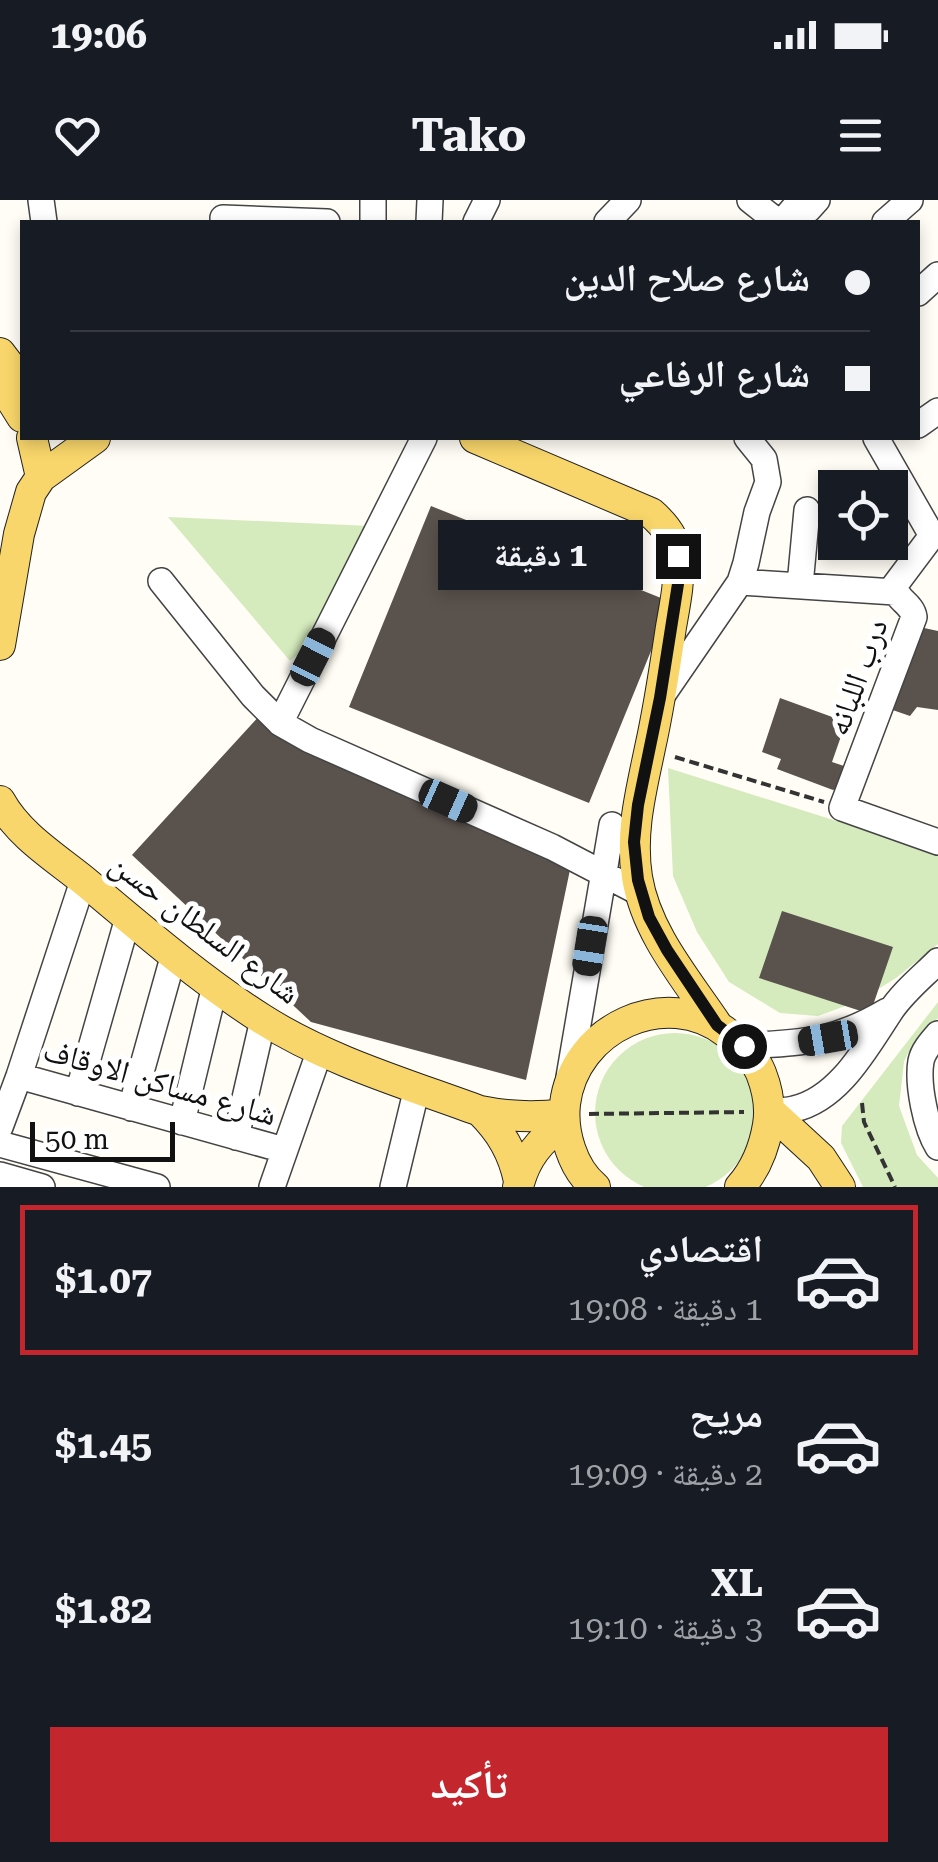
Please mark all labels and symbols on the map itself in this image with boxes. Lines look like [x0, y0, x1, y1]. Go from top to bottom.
callout: 1 دقيقة [438, 521, 643, 591]
route end [656, 534, 701, 579]
street label: درب اللبانه [818, 613, 896, 741]
car [286, 623, 340, 691]
car [414, 775, 482, 827]
street label: شارع السلطان حسن [102, 844, 307, 1013]
car [570, 914, 610, 978]
car [796, 1018, 860, 1058]
route start [722, 1024, 767, 1069]
street label: شارع مساكن الاوقاف [39, 1031, 281, 1134]
scale bar [30, 1117, 175, 1161]

